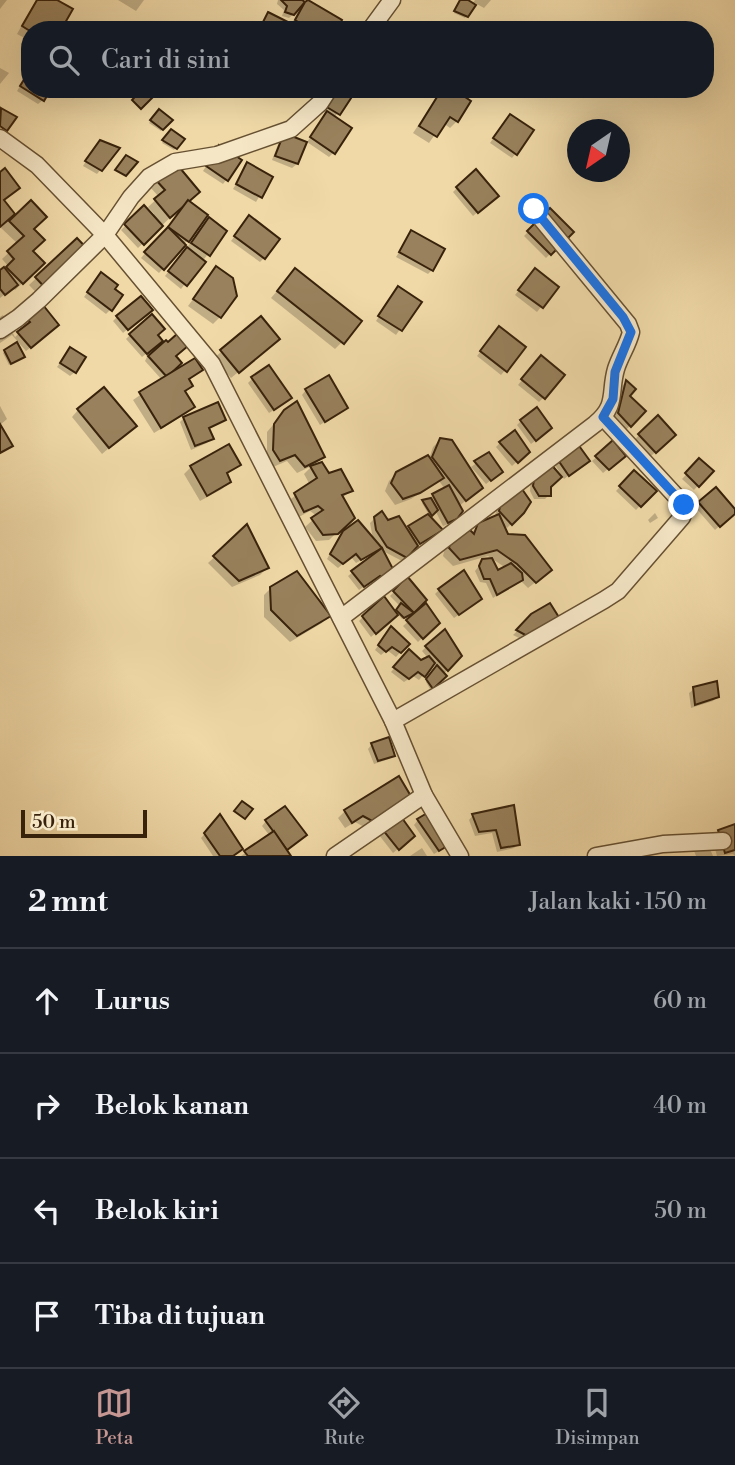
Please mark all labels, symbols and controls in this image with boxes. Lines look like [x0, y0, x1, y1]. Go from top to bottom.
search box [21, 21, 714, 98]
icon: search [45, 41, 83, 79]
text: Cari di sini [101, 44, 230, 76]
north arrow [567, 119, 630, 182]
route start [518, 193, 549, 224]
route end [668, 489, 699, 520]
scale bar [21, 807, 147, 839]
text: 50 m [32, 810, 76, 834]
text: 2 mnt [28, 883, 108, 921]
text: Jalan kaki · 150 m [529, 888, 707, 916]
icon: ahead [28, 982, 66, 1020]
text: Lurus [95, 985, 170, 1017]
text: 60 m [653, 987, 707, 1015]
icon: right [28, 1087, 66, 1125]
text: Belok kanan [95, 1090, 249, 1122]
text: 40 m [653, 1092, 707, 1120]
icon: left [28, 1192, 66, 1230]
text: Belok kiri [95, 1195, 219, 1227]
text: 50 m [654, 1197, 707, 1225]
icon: arrive [28, 1297, 66, 1335]
text: Tiba di tujuan [95, 1300, 265, 1332]
tab: Peta [95, 1384, 133, 1450]
tab: Rute [324, 1384, 365, 1450]
tab: Disimpan [555, 1384, 640, 1450]

